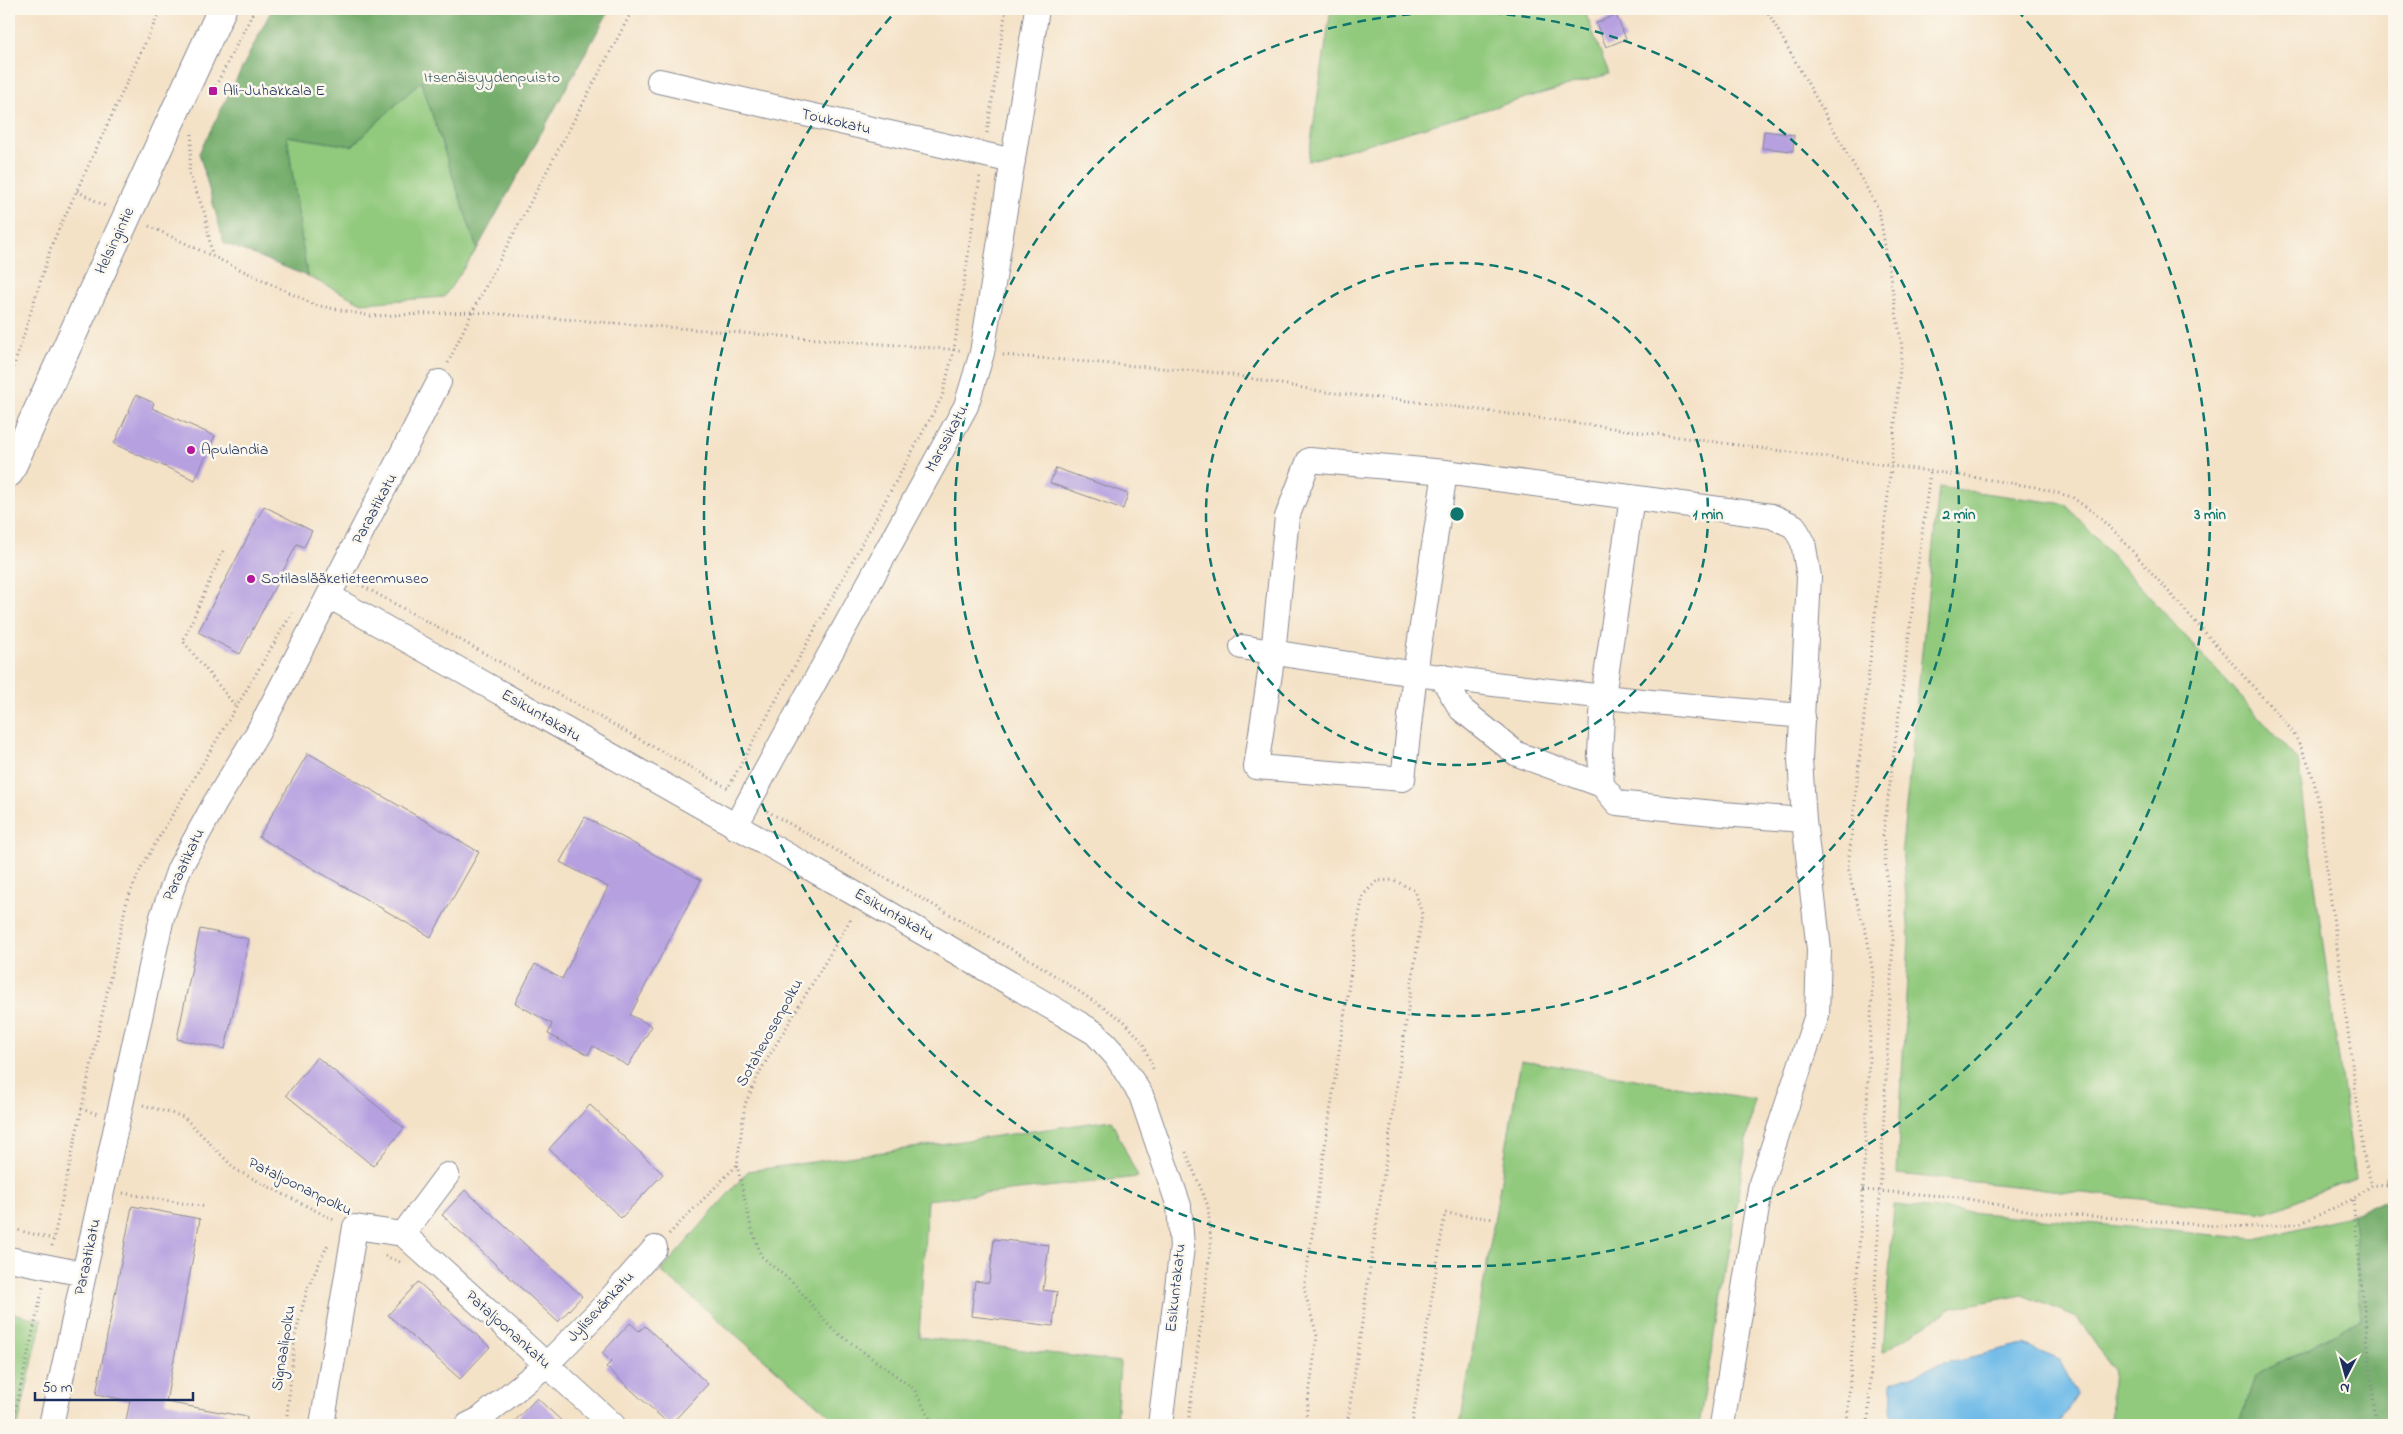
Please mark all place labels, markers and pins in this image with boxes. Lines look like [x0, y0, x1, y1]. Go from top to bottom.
place label: Ali-Juhakkala E [223, 79, 325, 103]
marker: Ali-Juhakkala E [207, 85, 219, 97]
place label: Apulandia [201, 438, 268, 462]
marker: Apulandia [185, 444, 197, 456]
centre of rings [1448, 505, 1466, 523]
place label: Sotilaslääketieteenmuseo [261, 567, 429, 591]
marker: Sotilaslääketieteenmuseo [245, 573, 257, 585]

